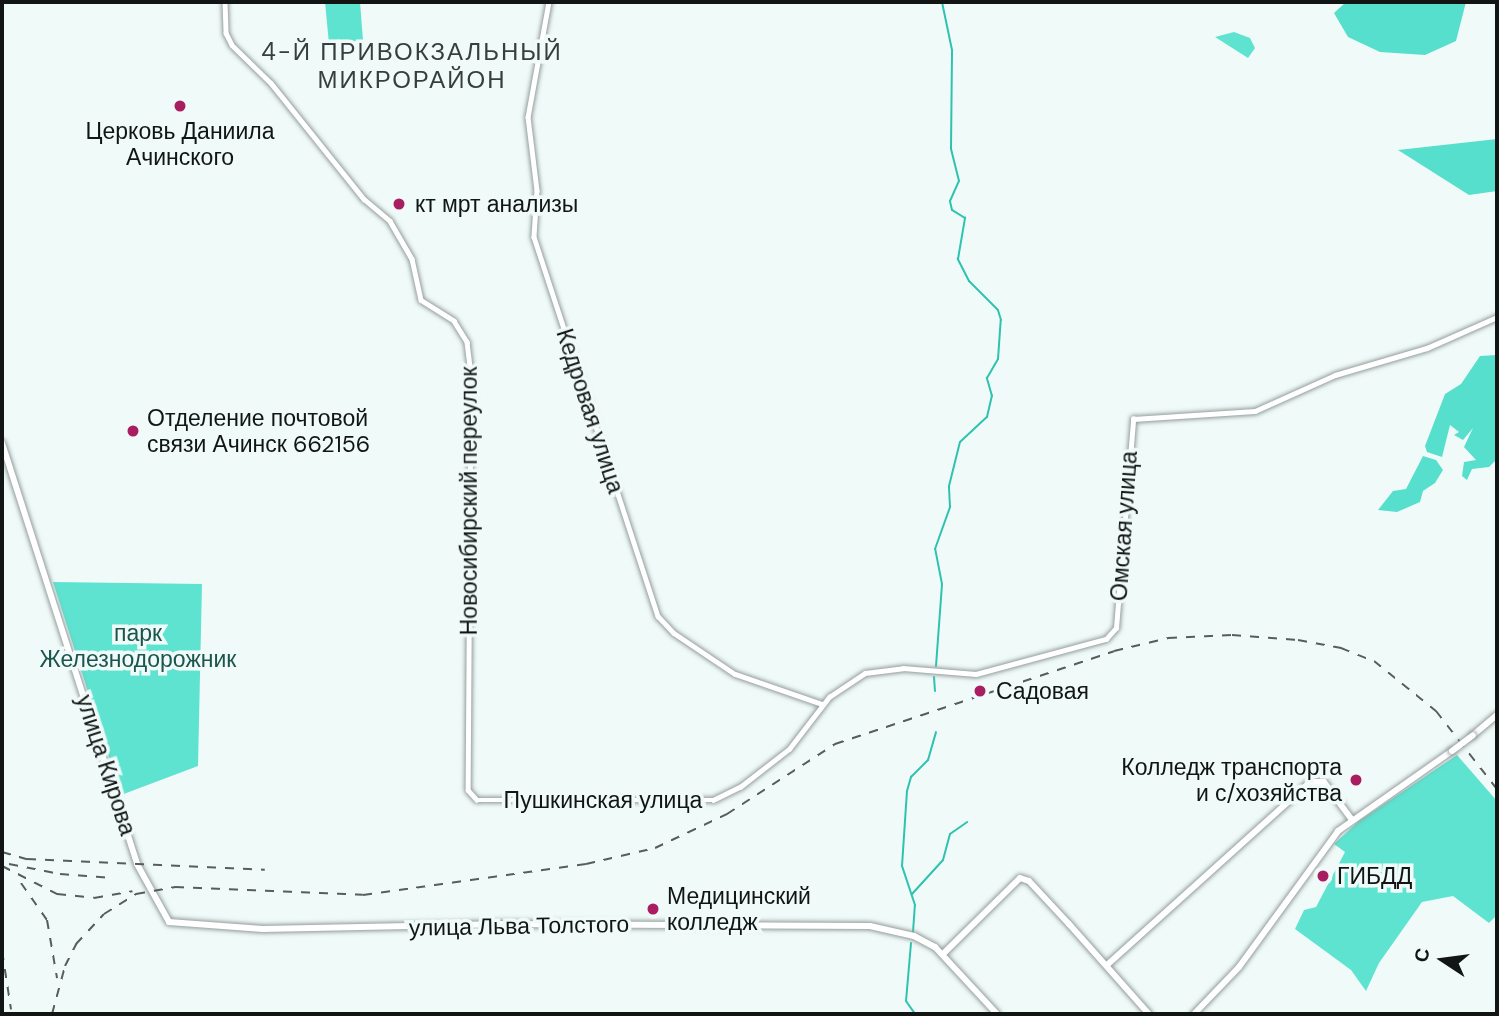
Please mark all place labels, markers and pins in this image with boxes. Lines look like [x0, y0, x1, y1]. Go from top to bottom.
marker: Церковь Даниила Ачинского [172, 98, 188, 114]
place label: Церковь Даниила Ачинского [85, 117, 275, 171]
place label: кт мрт анализы [415, 190, 578, 218]
marker: кт мрт анализы [389, 194, 409, 214]
place label: Отделение почтовой связи Ачинск 662156 [147, 404, 370, 458]
marker: Отделение почтовой связи Ачинск 662156 [125, 423, 141, 439]
place label: Садовая [996, 677, 1089, 705]
marker: Садовая [970, 681, 990, 701]
place label: Колледж транспорта и с/хозяйства [1121, 753, 1342, 807]
marker: Колледж транспорта и с/хозяйства [1348, 772, 1364, 788]
place label: ГИБДД [1337, 862, 1412, 890]
marker: ГИБДД [1315, 868, 1331, 884]
place label: Медицинский колледж [667, 882, 811, 936]
marker: Медицинский колледж [645, 901, 661, 917]

